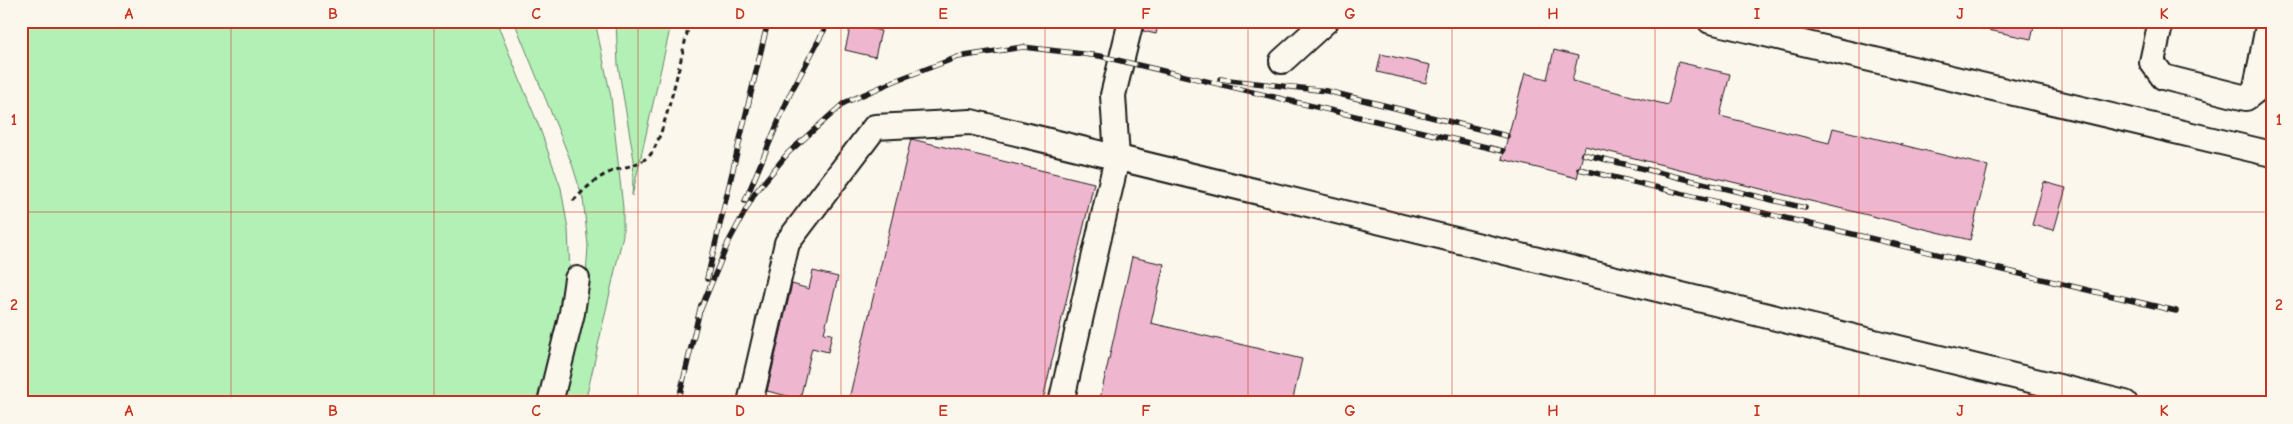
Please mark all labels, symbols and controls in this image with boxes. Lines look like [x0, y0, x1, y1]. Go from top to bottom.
text: A [125, 5, 134, 23]
text: B [328, 5, 338, 23]
text: C [531, 5, 541, 23]
text: D [735, 5, 745, 23]
text: E [938, 5, 948, 23]
text: F [1141, 5, 1151, 23]
text: G [1344, 5, 1356, 23]
text: H [1547, 5, 1559, 23]
text: I [1754, 5, 1760, 23]
text: J [1956, 5, 1964, 23]
text: K [2159, 5, 2169, 23]
text: 1 [11, 111, 17, 129]
text: 1 [2276, 111, 2282, 129]
text: 2 [10, 296, 18, 314]
text: 2 [2275, 296, 2283, 314]
text: A [125, 402, 134, 420]
text: B [328, 402, 338, 420]
text: C [531, 402, 541, 420]
text: D [735, 402, 745, 420]
text: E [938, 402, 948, 420]
text: F [1141, 402, 1151, 420]
text: G [1344, 402, 1356, 420]
text: H [1547, 402, 1559, 420]
text: I [1754, 402, 1760, 420]
text: J [1956, 402, 1964, 420]
text: K [2159, 402, 2169, 420]

